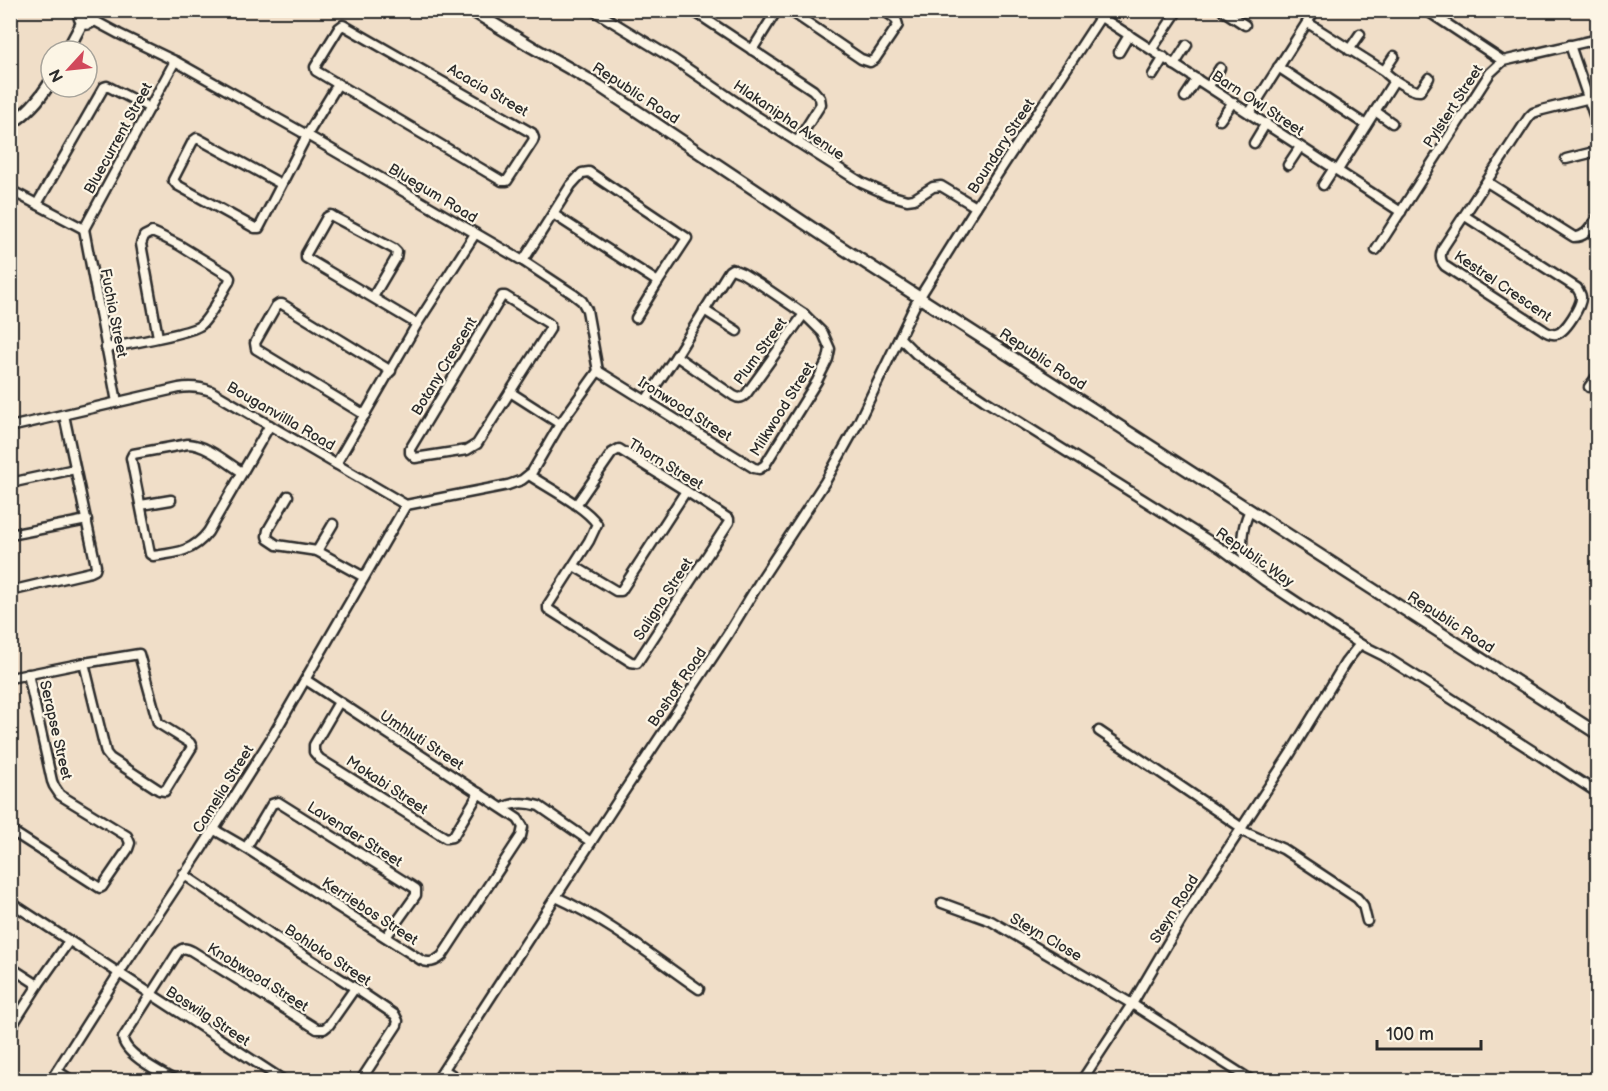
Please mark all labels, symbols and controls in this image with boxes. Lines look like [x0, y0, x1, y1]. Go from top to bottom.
north arrow [39, 39, 99, 99]
street label: Republic Road [589, 58, 683, 129]
street label: Acacia Street [444, 60, 532, 121]
street label: Pylstert Street [1419, 61, 1488, 152]
text: N [46, 65, 68, 85]
street label: Barn Owl Street [1208, 66, 1308, 141]
street label: Hlakanipha Avenue [729, 76, 848, 165]
street label: Bluecurrent Street [80, 79, 157, 197]
street label: Boundary Street [964, 95, 1039, 197]
street label: Bluegum Road [385, 159, 481, 227]
street label: Kestrel Crescent [1450, 247, 1556, 326]
street label: Fuchia Street [96, 267, 132, 360]
street label: Botany Crescent [408, 313, 482, 419]
street label: Plum Street [730, 314, 791, 389]
street label: Republic Road [996, 324, 1090, 395]
street label: Milkwood Street [746, 358, 819, 460]
street label: Ironwood Street [634, 373, 736, 446]
street label: Bouganvillla Road [223, 378, 338, 455]
street label: Thorn Street [625, 435, 707, 494]
street label: Republic Way [1212, 523, 1298, 591]
street label: Saligna Street [630, 554, 697, 644]
street label: Republic Road [1404, 587, 1498, 658]
street label: Boshoff Road [644, 644, 711, 731]
street label: Serapse Street [35, 679, 76, 782]
street label: Umhluti Street [376, 706, 468, 775]
street label: Camelia Street [189, 741, 258, 837]
street label: Mokabi Street [342, 752, 432, 819]
street label: Lavender Street [304, 798, 406, 872]
street label: Steyn Road [1146, 871, 1203, 947]
street label: Kerriebos Street [318, 873, 422, 950]
street label: Steyn Close [1006, 909, 1085, 966]
street label: Bohloko Street [281, 920, 375, 991]
street label: Knobwood Street [204, 939, 312, 1016]
street label: Boswilg Street [162, 982, 254, 1051]
scale bar [1377, 1013, 1480, 1051]
text: 100 m [1386, 1024, 1434, 1045]

